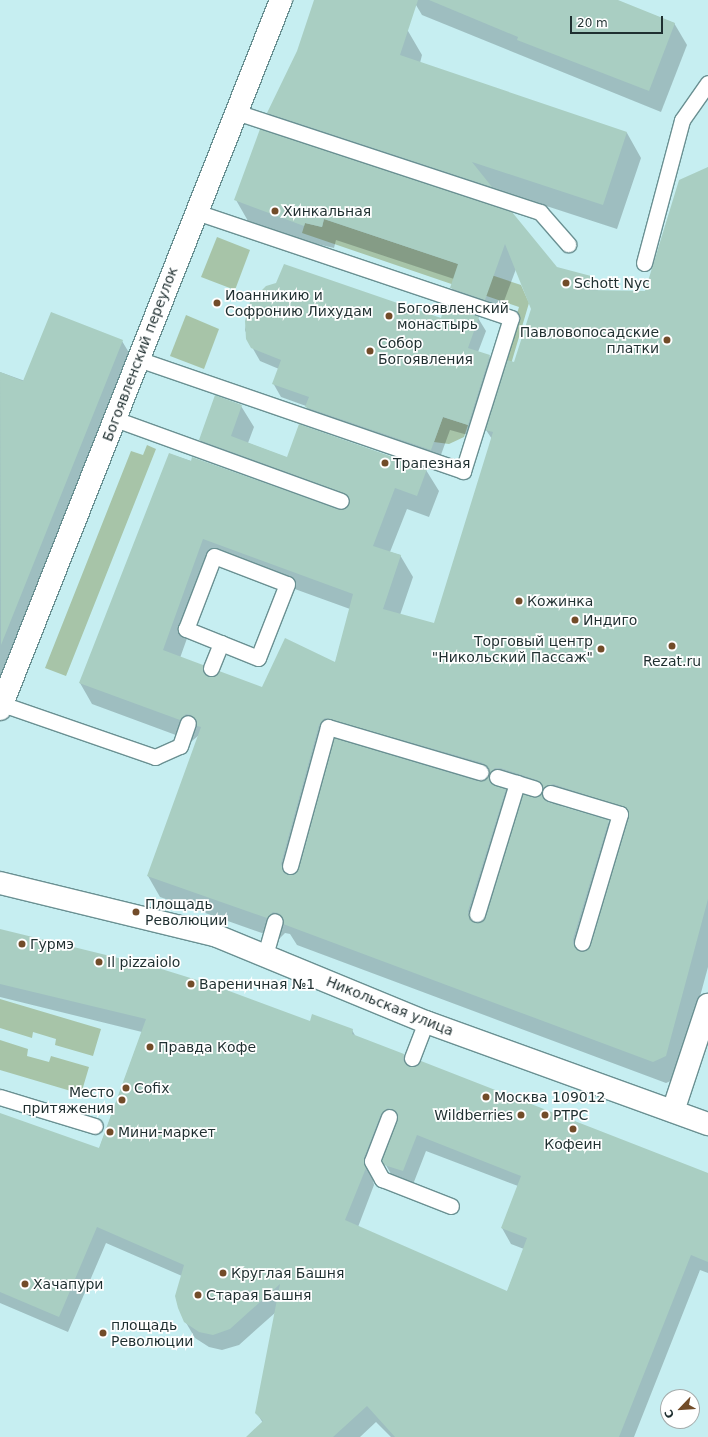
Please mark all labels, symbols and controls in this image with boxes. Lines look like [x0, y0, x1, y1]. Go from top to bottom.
scale bar [572, 8, 665, 34]
text: 20 m [577, 16, 608, 30]
place label: Хинкальная [283, 203, 371, 219]
marker: Хинкальная [270, 206, 280, 216]
street label: Богоявленский переулок [99, 264, 181, 444]
place label: Schott Nyc [574, 275, 650, 291]
marker: Schott Nyc [561, 278, 571, 288]
place label: Иоанникию и Софронию Лихудам [225, 287, 372, 320]
marker: Иоанникию и Софронию Лихудам [212, 298, 222, 308]
place label: Богоявленский монастырь [397, 300, 509, 332]
marker: Богоявленский монастырь [384, 311, 394, 321]
place label: Павловопосадские платки [520, 324, 659, 356]
place label: Собор Богоявления [378, 335, 473, 368]
marker: Павловопосадские платки [662, 335, 672, 345]
marker: Собор Богоявления [365, 346, 375, 356]
place label: Трапезная [393, 455, 470, 471]
marker: Трапезная [380, 458, 390, 468]
place label: Кожинка [527, 593, 593, 609]
marker: Кожинка [514, 596, 524, 606]
place label: Индиго [583, 612, 637, 628]
marker: Индиго [570, 615, 580, 625]
place label: Торговый центр "Никольский Пассаж" [432, 633, 593, 666]
marker: Rezat.ru [667, 641, 677, 651]
marker: Торговый центр "Никольский Пассаж" [596, 644, 606, 654]
place label: Rezat.ru [643, 653, 701, 669]
place label: Площадь Революции [145, 896, 227, 928]
marker: Площадь Революции [130, 906, 142, 918]
place label: Гурмэ [30, 936, 74, 952]
marker: Гурмэ [17, 939, 27, 949]
place label: Il pizzaiolo [107, 954, 180, 970]
marker: Il pizzaiolo [94, 957, 104, 967]
street label: Никольская улица [324, 973, 456, 1039]
place label: Вареничная №1 [199, 976, 315, 992]
marker: Вареничная №1 [186, 979, 196, 989]
place label: Правда Кофе [158, 1039, 256, 1055]
marker: Правда Кофе [145, 1042, 155, 1052]
place label: Cofix [134, 1080, 169, 1096]
marker: Cofix [121, 1083, 131, 1093]
place label: Место притяжения [22, 1084, 114, 1116]
place label: Москва 109012 [494, 1089, 606, 1105]
marker: Москва 109012 [481, 1092, 491, 1102]
marker: Место притяжения [117, 1095, 127, 1105]
place label: Wildberries [434, 1107, 513, 1123]
place label: РТРС [553, 1107, 588, 1123]
marker: Wildberries [516, 1110, 526, 1120]
marker: РТРС [540, 1110, 550, 1120]
place label: Мини-маркет [118, 1124, 216, 1140]
marker: Кофеин [568, 1124, 578, 1134]
marker: Мини-маркет [105, 1127, 115, 1137]
place label: Кофеин [544, 1136, 602, 1152]
place label: Круглая Башня [231, 1265, 344, 1281]
marker: Круглая Башня [218, 1268, 228, 1278]
place label: Хачапури [33, 1276, 103, 1292]
marker: Хачапури [20, 1279, 30, 1289]
place label: Старая Башня [206, 1287, 311, 1303]
marker: Старая Башня [193, 1290, 203, 1300]
place label: площадь Революции [111, 1317, 193, 1350]
marker: площадь Революции [98, 1328, 108, 1338]
north arrow [660, 1389, 700, 1429]
text: С [662, 1407, 677, 1420]

